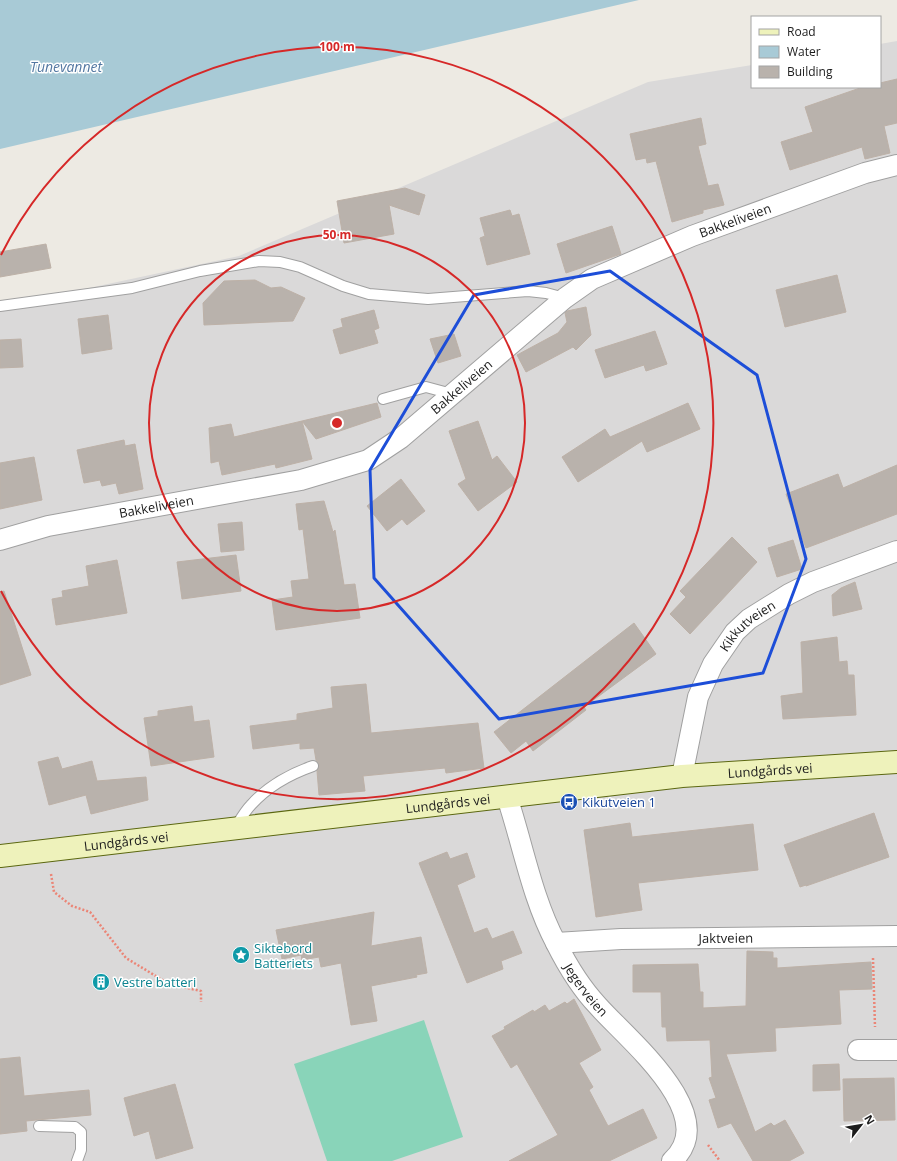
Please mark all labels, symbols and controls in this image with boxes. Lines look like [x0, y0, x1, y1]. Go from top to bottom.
legend [751, 16, 881, 88]
text: Road [787, 23, 816, 40]
text: 100 m [319, 38, 355, 55]
text: Water [787, 43, 821, 60]
water label: Tunevannet [30, 57, 103, 76]
text: Building [787, 63, 833, 80]
street label: Bakkeliveien [696, 199, 774, 242]
text: 50 m [323, 226, 351, 243]
street label: Bakkeliveien [427, 355, 496, 418]
centre of rings [330, 416, 344, 430]
street label: Bakkeliveien [117, 491, 195, 522]
street label: Kikkutveien [715, 596, 779, 655]
street label: Lundgårds vei [727, 759, 813, 782]
street label: Lundgårds vei [405, 790, 491, 817]
bus stop icon: Kikutveien 1 [559, 792, 579, 812]
place label: Kikutveien 1 [582, 793, 656, 811]
street label: Lundgårds vei [83, 827, 169, 855]
street label: Jaktveien [696, 929, 753, 947]
place label: Siktebord Batteriets [254, 939, 313, 972]
place icon: Siktebord Batteriets [231, 945, 251, 965]
street label: Jegerveien [559, 958, 612, 1020]
building icon: Vestre batteri [91, 972, 111, 992]
place label: Vestre batteri [114, 973, 196, 991]
north arrow [841, 1105, 881, 1145]
text: N [861, 1112, 879, 1127]

